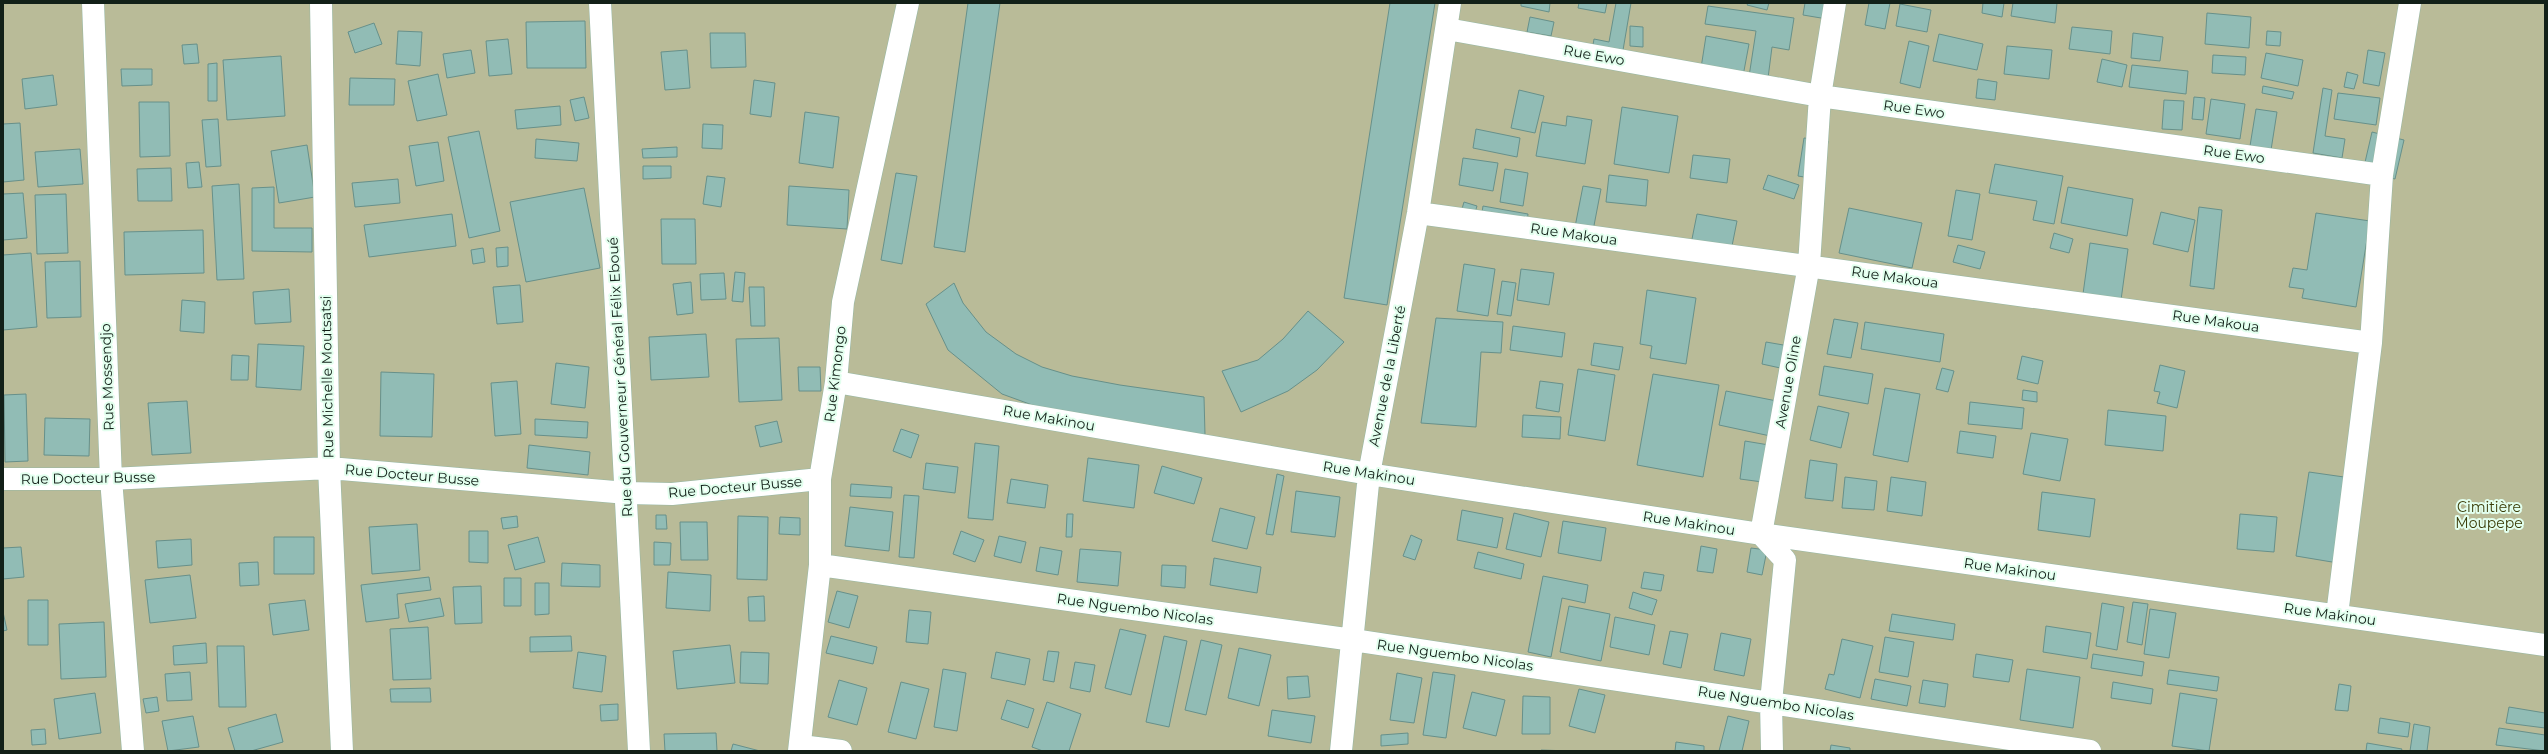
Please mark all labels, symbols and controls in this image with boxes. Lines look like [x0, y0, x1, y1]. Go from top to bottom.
street label: Rue Ewo [1562, 41, 1626, 69]
street label: Rue Ewo [1882, 96, 1946, 122]
street label: Rue Ewo [2202, 141, 2266, 167]
street label: Rue Makoua [1529, 219, 1619, 249]
street label: Rue du Gouverneur Général Félix Eboué [604, 237, 636, 517]
street label: Rue Makoua [1850, 262, 1940, 292]
street label: Rue Michelle Moutsatsi [317, 295, 337, 459]
street label: Avenue de la Liberté [1364, 304, 1410, 448]
street label: Rue Makoua [2171, 306, 2261, 336]
street label: Rue Mossendjo [96, 323, 118, 431]
street label: Rue Kimongo [820, 325, 850, 423]
street label: Avenue Oline [1771, 334, 1805, 430]
street label: Rue Makinou [1002, 401, 1096, 435]
street label: Rue Makinou [1322, 457, 1416, 489]
street label: Rue Docteur Busse [344, 460, 480, 490]
street label: Rue Docteur Busse [21, 468, 155, 488]
street label: Rue Docteur Busse [667, 472, 803, 502]
park label: Cimitière Moupepe [2455, 498, 2523, 532]
street label: Rue Makinou [1642, 507, 1736, 539]
street label: Rue Makinou [1963, 554, 2057, 584]
street label: Rue Nguembo Nicolas [1056, 589, 1215, 629]
street label: Rue Makinou [2283, 599, 2377, 629]
street label: Rue Nguembo Nicolas [1376, 635, 1535, 675]
street label: Rue Nguembo Nicolas [1697, 682, 1856, 724]

